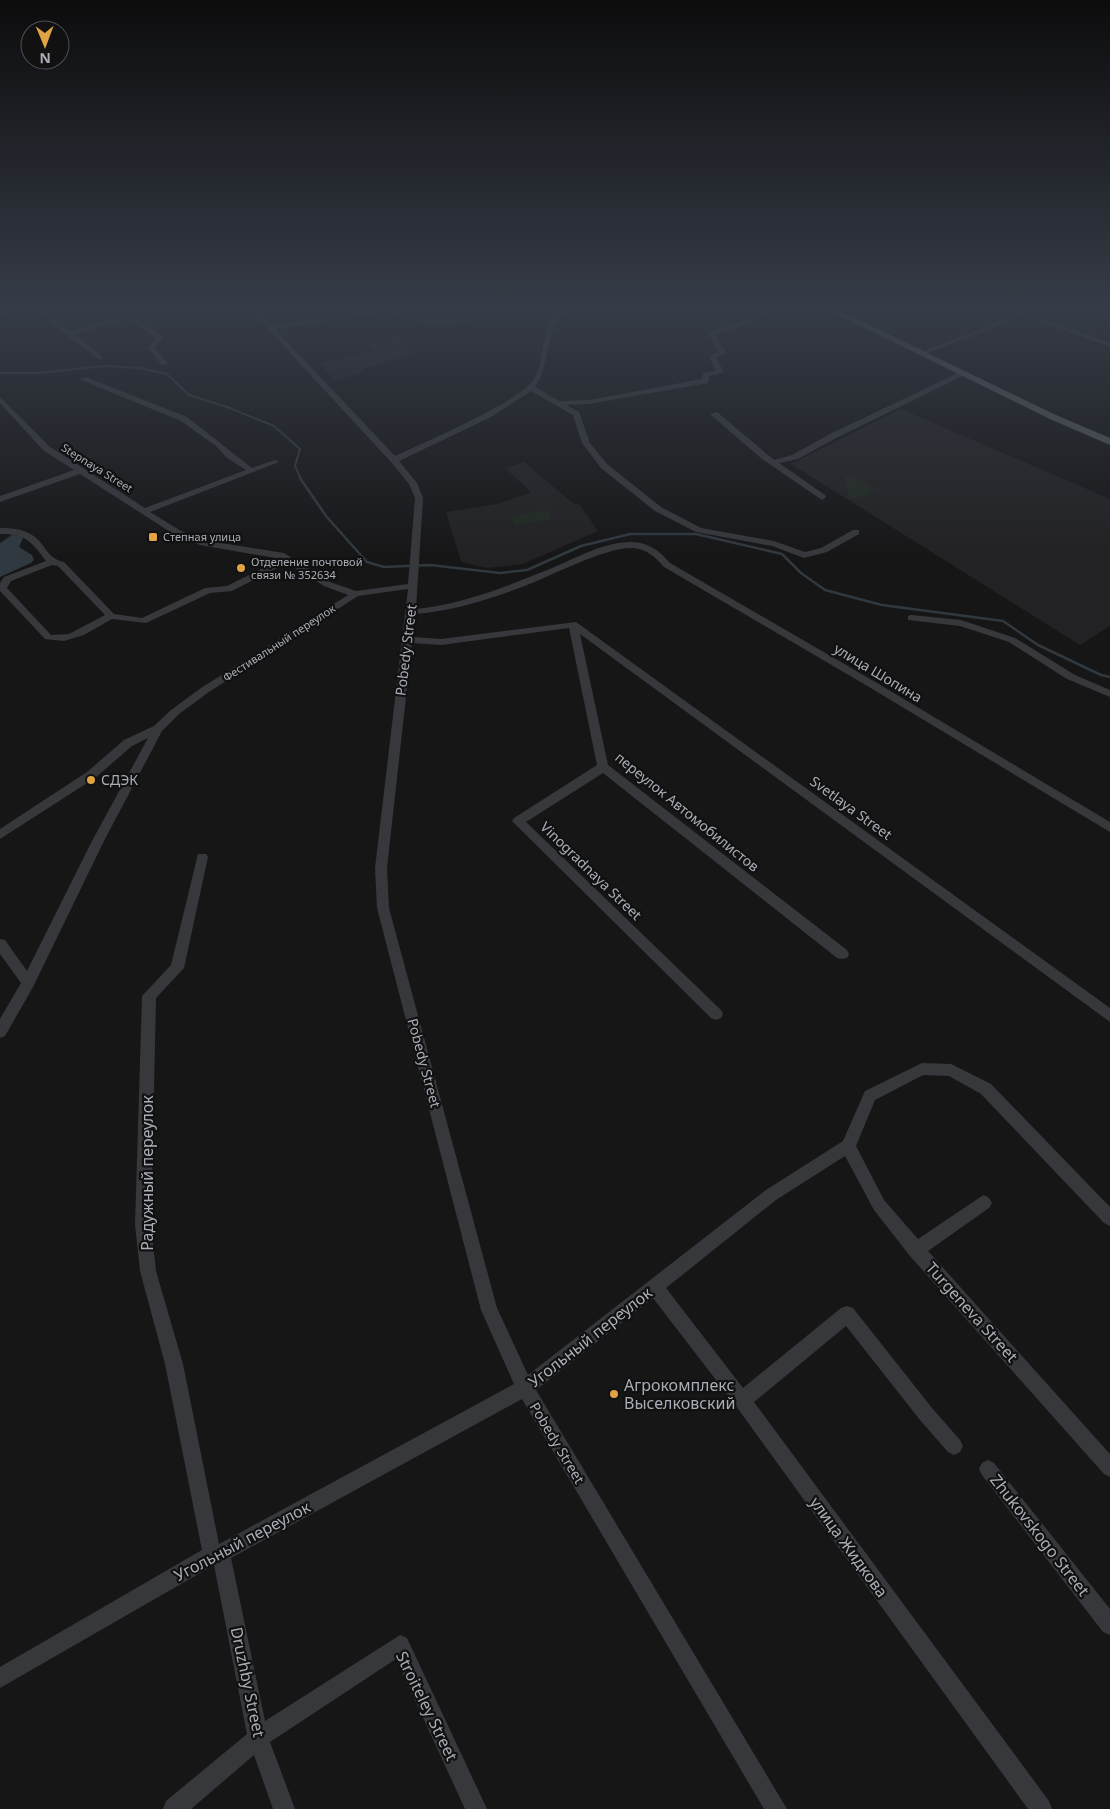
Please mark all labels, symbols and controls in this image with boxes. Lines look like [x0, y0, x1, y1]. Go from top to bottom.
north arrow [20, 20, 70, 70]
text: N [39, 49, 51, 68]
street label: Stepnaya Street [59, 440, 136, 495]
place label: Степная улица [163, 529, 241, 544]
marker: Степная улица [147, 531, 159, 543]
place label: Отделение почтовой связи № 352634 [251, 554, 362, 582]
marker: Отделение почтовой связи № 352634 [235, 562, 247, 574]
street label: Фестивальный переулок [220, 601, 338, 685]
street label: Pobedy Street [390, 603, 421, 697]
street label: улица Шопина [831, 639, 926, 706]
street label: переулок Автомобилистов [611, 748, 763, 876]
place label: СДЭК [101, 770, 138, 789]
street label: Svetlaya Street [806, 771, 896, 844]
marker: СДЭК [85, 774, 97, 786]
street label: Vinogradnaya Street [537, 817, 646, 924]
street label: Pobedy Street [403, 1016, 446, 1110]
street label: Радужный переулок [136, 1095, 158, 1251]
street label: Turgeneva Street [921, 1257, 1023, 1367]
street label: Угольный переулок [524, 1281, 657, 1392]
place label: Агрокомплекс Выселковский [624, 1374, 735, 1414]
marker: Агрокомплекс Выселковский [608, 1388, 620, 1400]
street label: Pobedy Street [526, 1398, 589, 1487]
street label: Zhukovskogo Street [985, 1469, 1095, 1601]
street label: улица Жидкова [805, 1492, 893, 1602]
street label: Угольный переулок [170, 1495, 315, 1586]
street label: Druzhby Street [226, 1625, 270, 1739]
street label: Stroiteley Street [391, 1648, 463, 1765]

